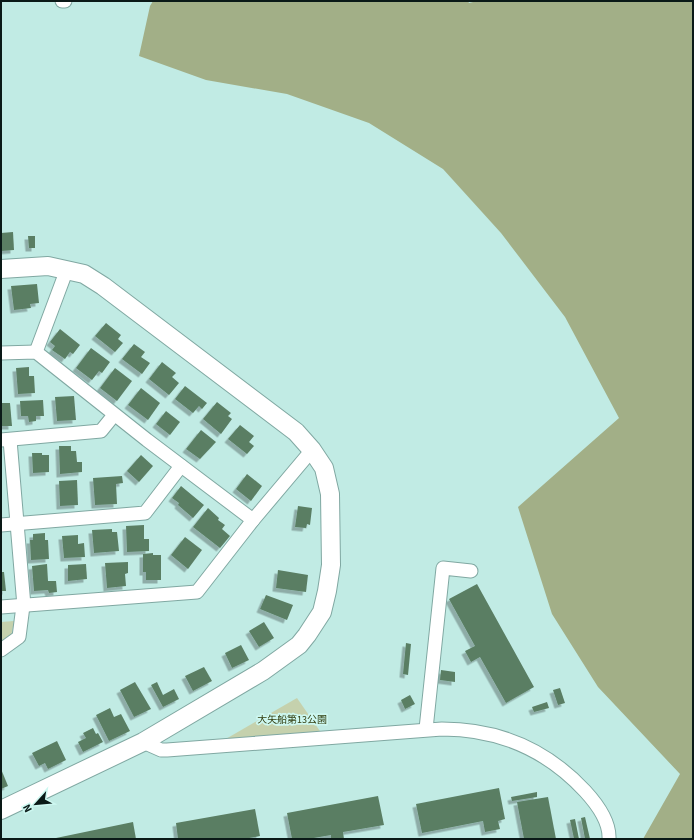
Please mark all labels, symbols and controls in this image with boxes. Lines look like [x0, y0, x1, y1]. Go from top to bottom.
park label: 大矢船第13公園 [257, 713, 327, 727]
north arrow [16, 784, 56, 824]
text: N [19, 802, 36, 815]

